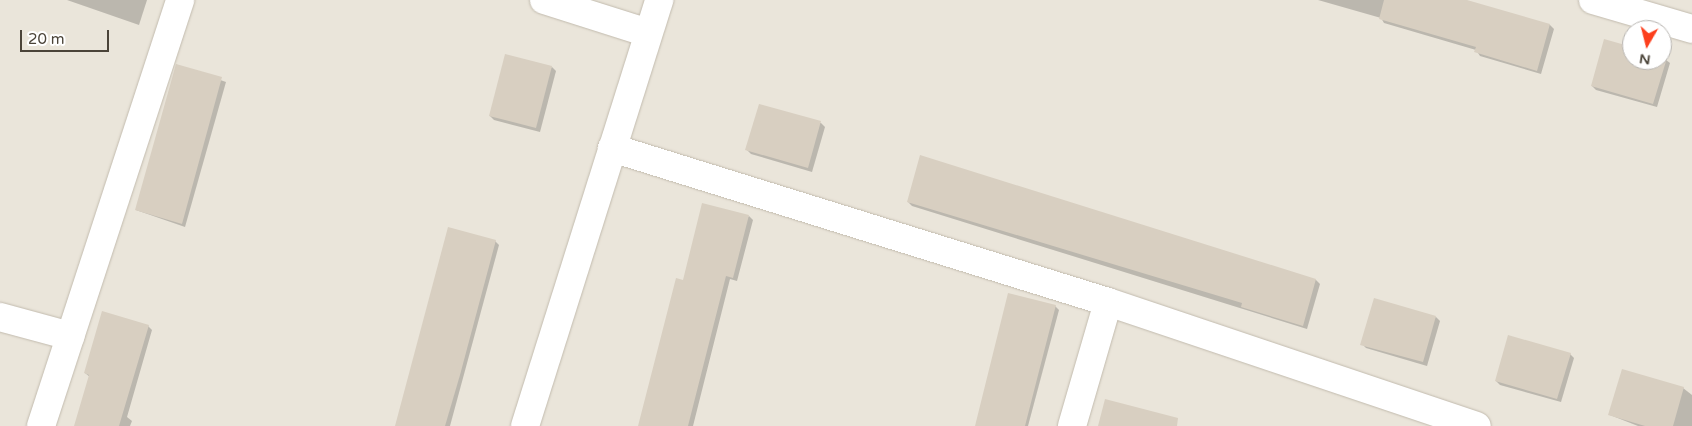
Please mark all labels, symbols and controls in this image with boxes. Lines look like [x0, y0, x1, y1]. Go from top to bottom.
scale bar [22, 20, 111, 52]
north arrow [1622, 20, 1672, 70]
text: 20 m [28, 30, 65, 48]
text: N [1638, 50, 1652, 69]

